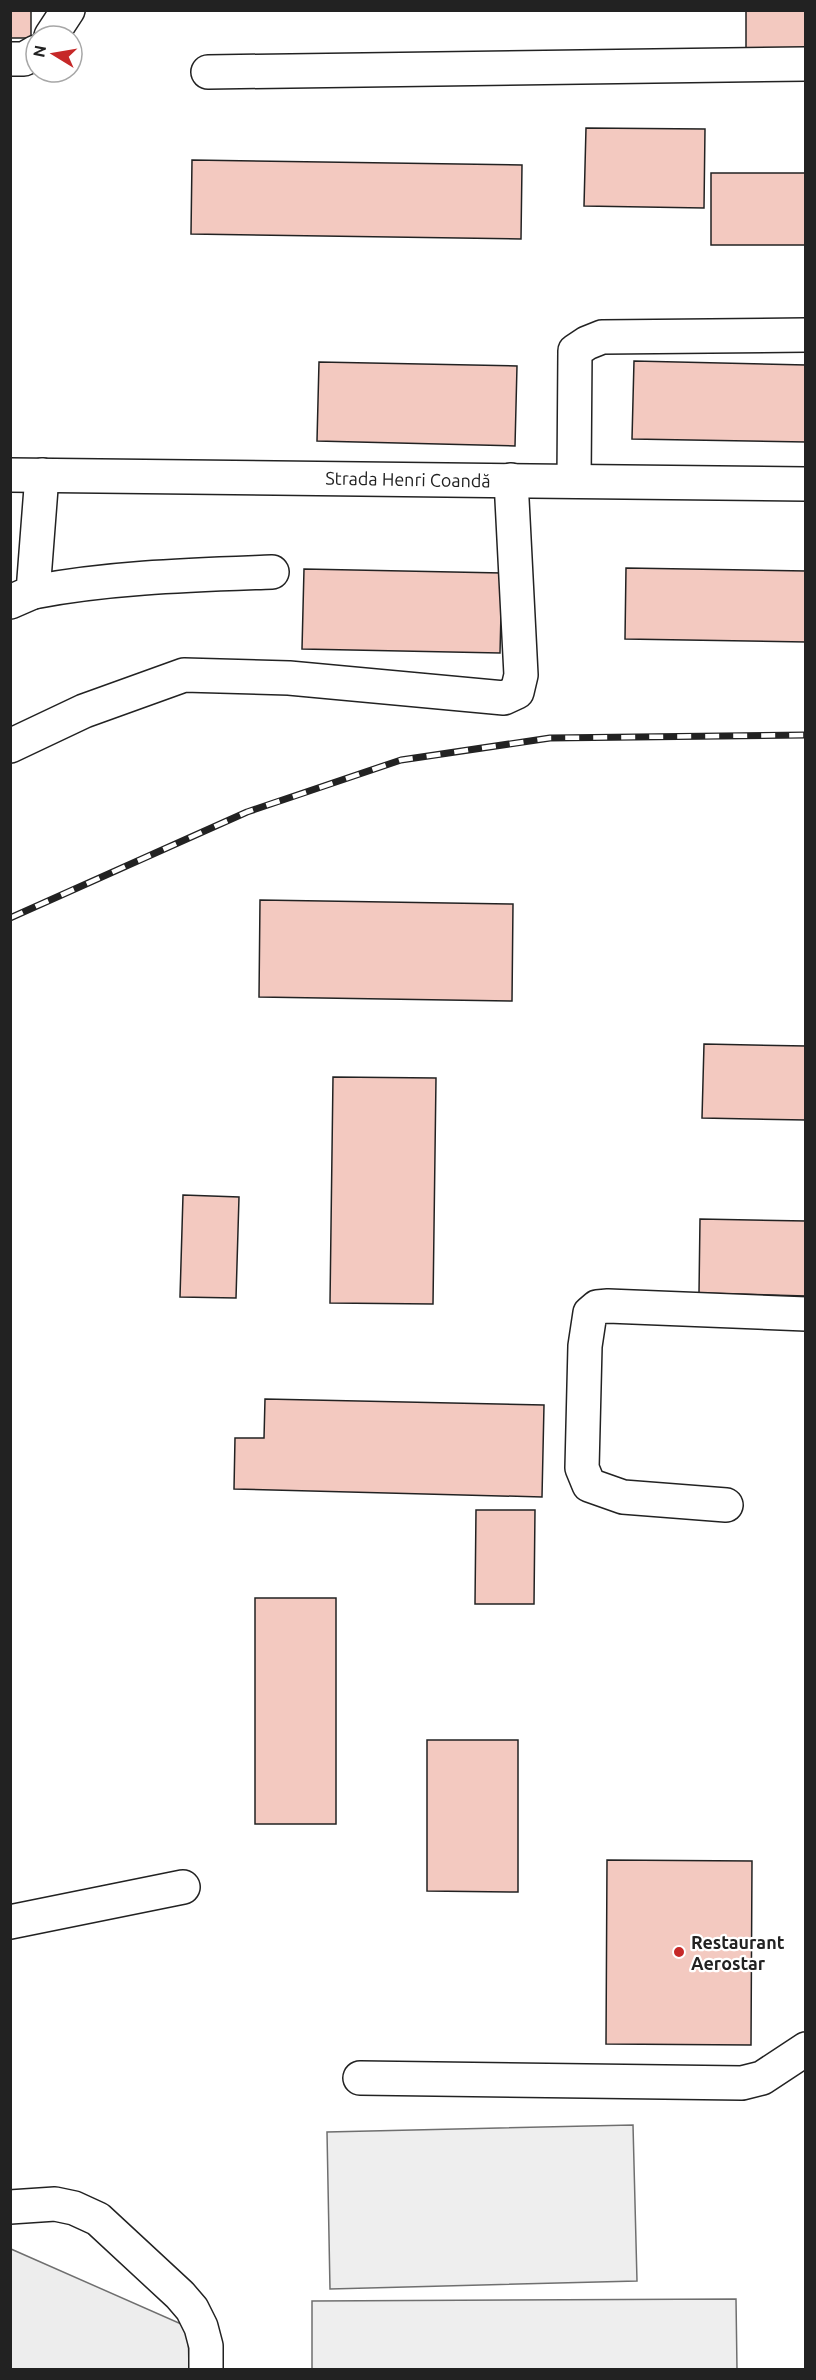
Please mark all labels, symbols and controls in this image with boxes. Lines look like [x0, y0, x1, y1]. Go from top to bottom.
north arrow [24, 24, 84, 84]
text: N [29, 44, 49, 59]
street label: Strada Henri Coandă [325, 468, 491, 490]
place label: Restaurant Aerostar [691, 1932, 785, 1973]
marker: Restaurant Aerostar [672, 1945, 686, 1959]

